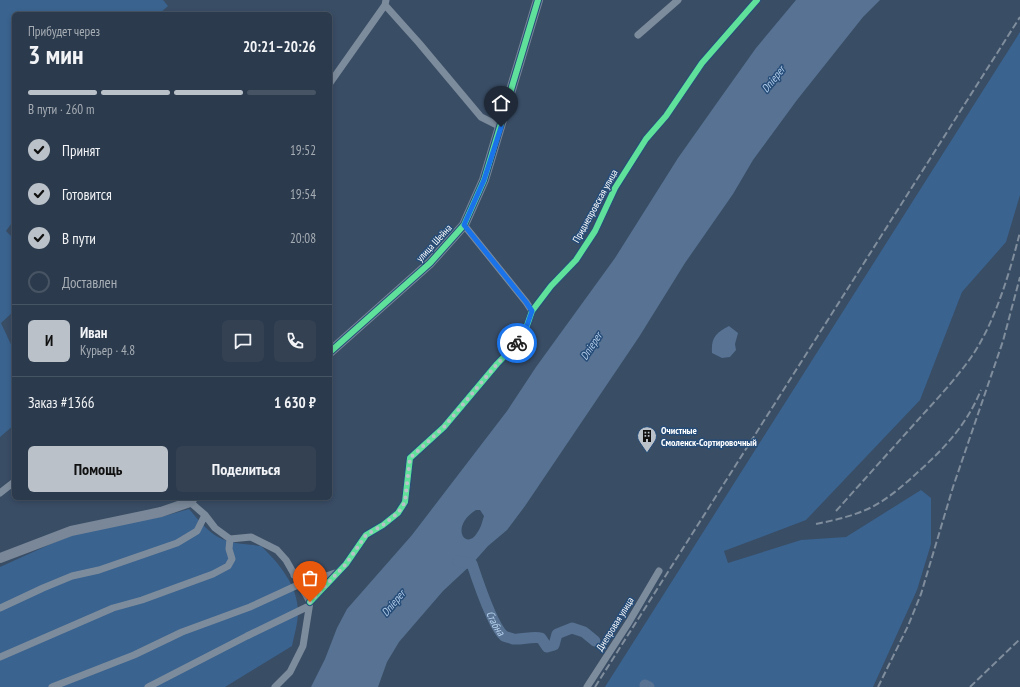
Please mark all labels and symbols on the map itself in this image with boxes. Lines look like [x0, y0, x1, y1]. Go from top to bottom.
water label: Dnieper [758, 61, 789, 95]
pin [484, 86, 518, 127]
street label: Приднепровская улица [569, 167, 621, 245]
street label: улица Шейна [413, 222, 455, 264]
courier [497, 323, 537, 363]
water label: Dnieper [577, 328, 606, 362]
place label: Очистные Смоленск-Сортировочный [661, 424, 757, 449]
building icon: Очистные Смоленск-Сортировочный [636, 425, 658, 453]
pin [293, 561, 327, 602]
water label: Dnieper [378, 586, 409, 619]
street label: Днепровая улица [593, 595, 637, 653]
water label: Стабна [483, 609, 508, 639]

